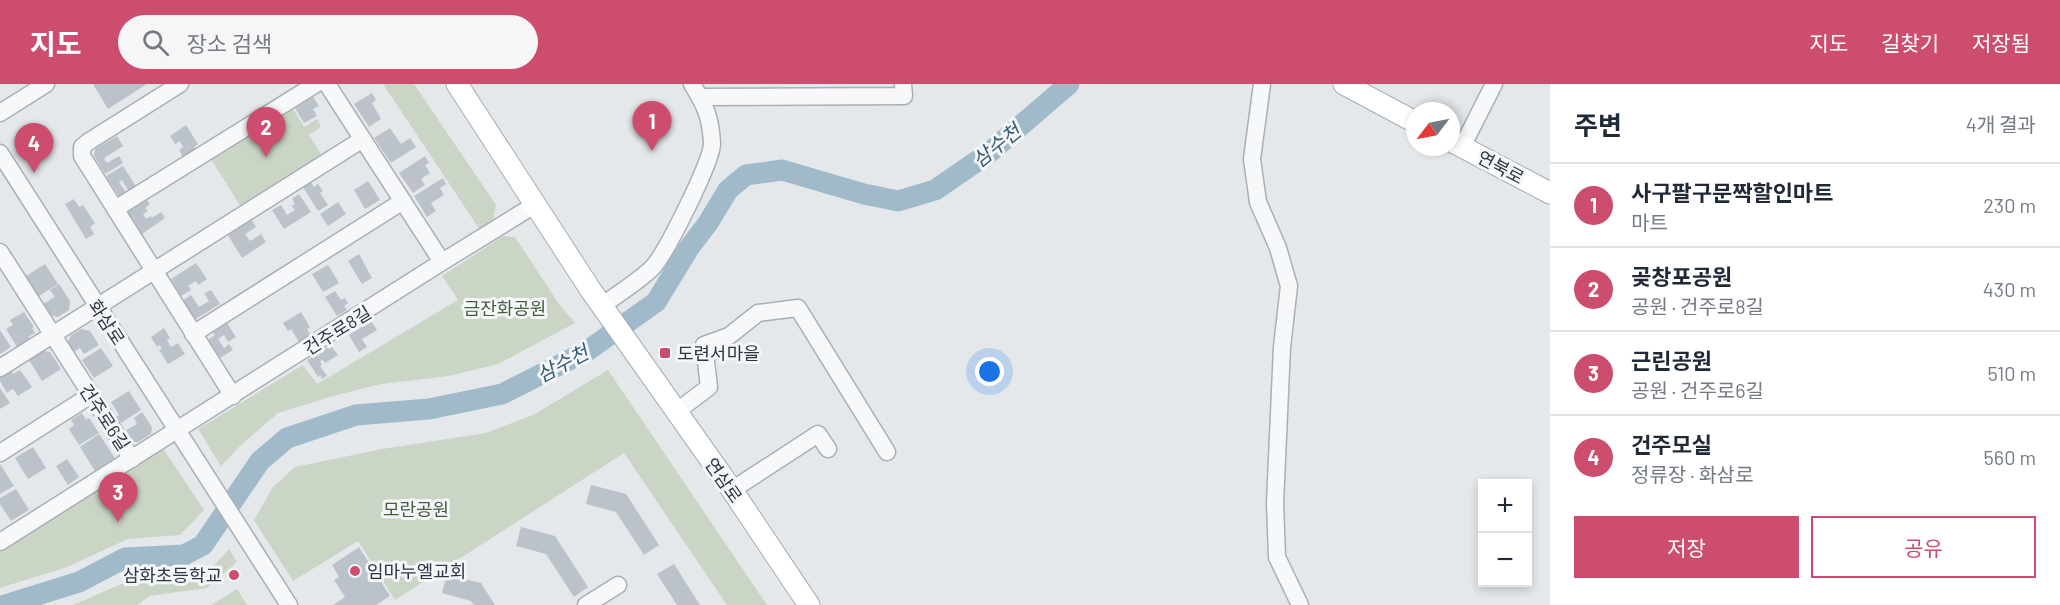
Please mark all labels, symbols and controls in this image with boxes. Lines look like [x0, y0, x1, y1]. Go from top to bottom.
search box [118, 15, 538, 69]
text: 지도 [30, 26, 82, 60]
icon: search [139, 26, 172, 59]
text: 장소 검색 [187, 30, 272, 56]
text: 지도 [1809, 30, 1848, 55]
text: 길찾기 [1881, 30, 1939, 55]
text: 저장됨 [1972, 30, 2030, 55]
pin: 1 [632, 101, 672, 151]
north arrow [1406, 102, 1460, 156]
pin: 2 [246, 107, 286, 157]
text: 주변 [1574, 109, 1622, 140]
text: 4개 결과 [1966, 112, 2036, 136]
water label: 삼수천 [967, 117, 1027, 172]
pin: 4 [15, 124, 54, 173]
street label: 연북로 [1474, 146, 1528, 188]
text: 사구팔구문짝할인마트 [1631, 179, 1833, 205]
text: 1 [1590, 193, 1597, 217]
text: 230 m [1983, 193, 2036, 217]
text: 마트 [1631, 210, 1668, 234]
text: 곶창포공원 [1631, 263, 1732, 289]
text: 2 [1588, 277, 1599, 301]
text: 430 m [1983, 277, 2036, 301]
text: 공원 · 건주로8길 [1631, 294, 1764, 318]
street label: 화삼로 [84, 295, 130, 349]
park label: 금잔화공원 [464, 297, 546, 319]
street label: 건주로8길 [299, 301, 375, 359]
water label: 삼수천 [532, 338, 594, 387]
place label: 도련서마을 [677, 342, 760, 364]
marker: 도련서마을 [658, 346, 672, 360]
text: 근린공원 [1631, 347, 1712, 373]
your location [975, 357, 1004, 386]
text: 3 [1588, 361, 1599, 385]
text: 510 m [1987, 361, 2036, 385]
text: 공원 · 건주로6길 [1631, 378, 1764, 402]
street label: 건주로6길 [75, 379, 135, 455]
text: 건주모실 [1631, 431, 1712, 457]
text: 4 [1587, 445, 1600, 469]
text: 560 m [1984, 445, 2036, 469]
street label: 연삼로 [701, 453, 747, 507]
text: 정류장 · 화삼로 [1631, 462, 1754, 486]
pin: 3 [98, 472, 138, 522]
map controls [1478, 479, 1532, 587]
button: + [1478, 479, 1532, 533]
park label: 모란공원 [383, 498, 449, 520]
button: 저장 [1574, 516, 1799, 578]
button: 공유 [1811, 516, 2036, 578]
button: − [1478, 533, 1532, 587]
place label: 임마누엘교회 [367, 560, 466, 582]
place label: 삼화초등학교 [123, 564, 222, 586]
marker: 임마누엘교회 [348, 564, 362, 578]
marker: 삼화초등학교 [227, 568, 241, 582]

